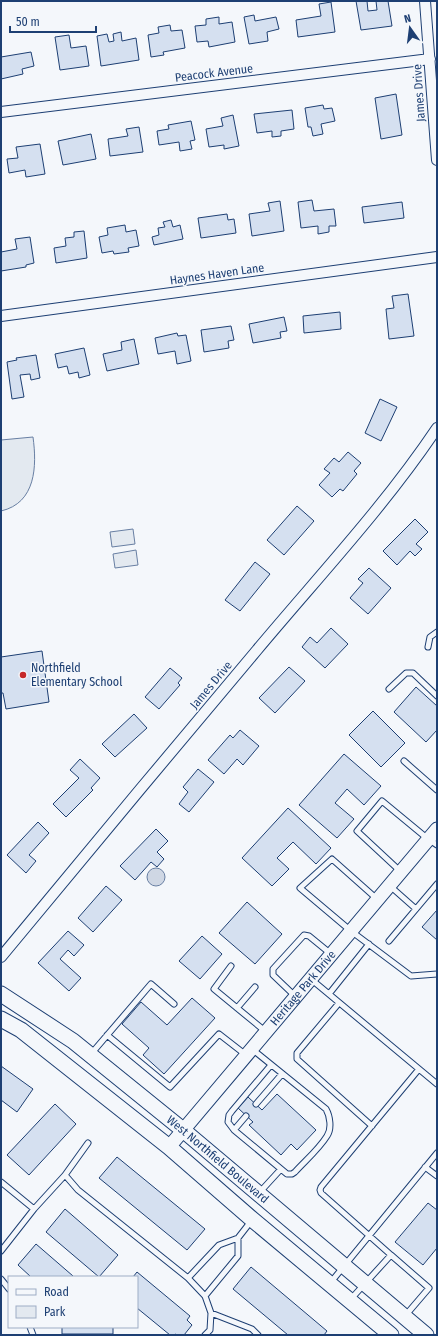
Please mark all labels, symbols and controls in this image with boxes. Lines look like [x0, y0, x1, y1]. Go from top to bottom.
scale bar [10, 8, 96, 34]
north arrow [390, 8, 430, 48]
text: N [403, 12, 412, 26]
text: 50 m [16, 15, 40, 29]
street label: Peacock Avenue [174, 61, 254, 85]
street label: James Drive [410, 64, 428, 122]
street label: Haynes Haven Lane [169, 260, 265, 288]
street label: James Drive [187, 658, 235, 712]
place label: Northfield Elementary School [31, 661, 122, 689]
marker: Northfield Elementary School [18, 670, 28, 680]
street label: Heritage Park Drive [267, 947, 339, 1028]
street label: West Northfield Boulevard [164, 1113, 272, 1206]
legend [8, 1276, 138, 1328]
text: Road [44, 1285, 69, 1299]
text: Park [44, 1305, 66, 1319]

